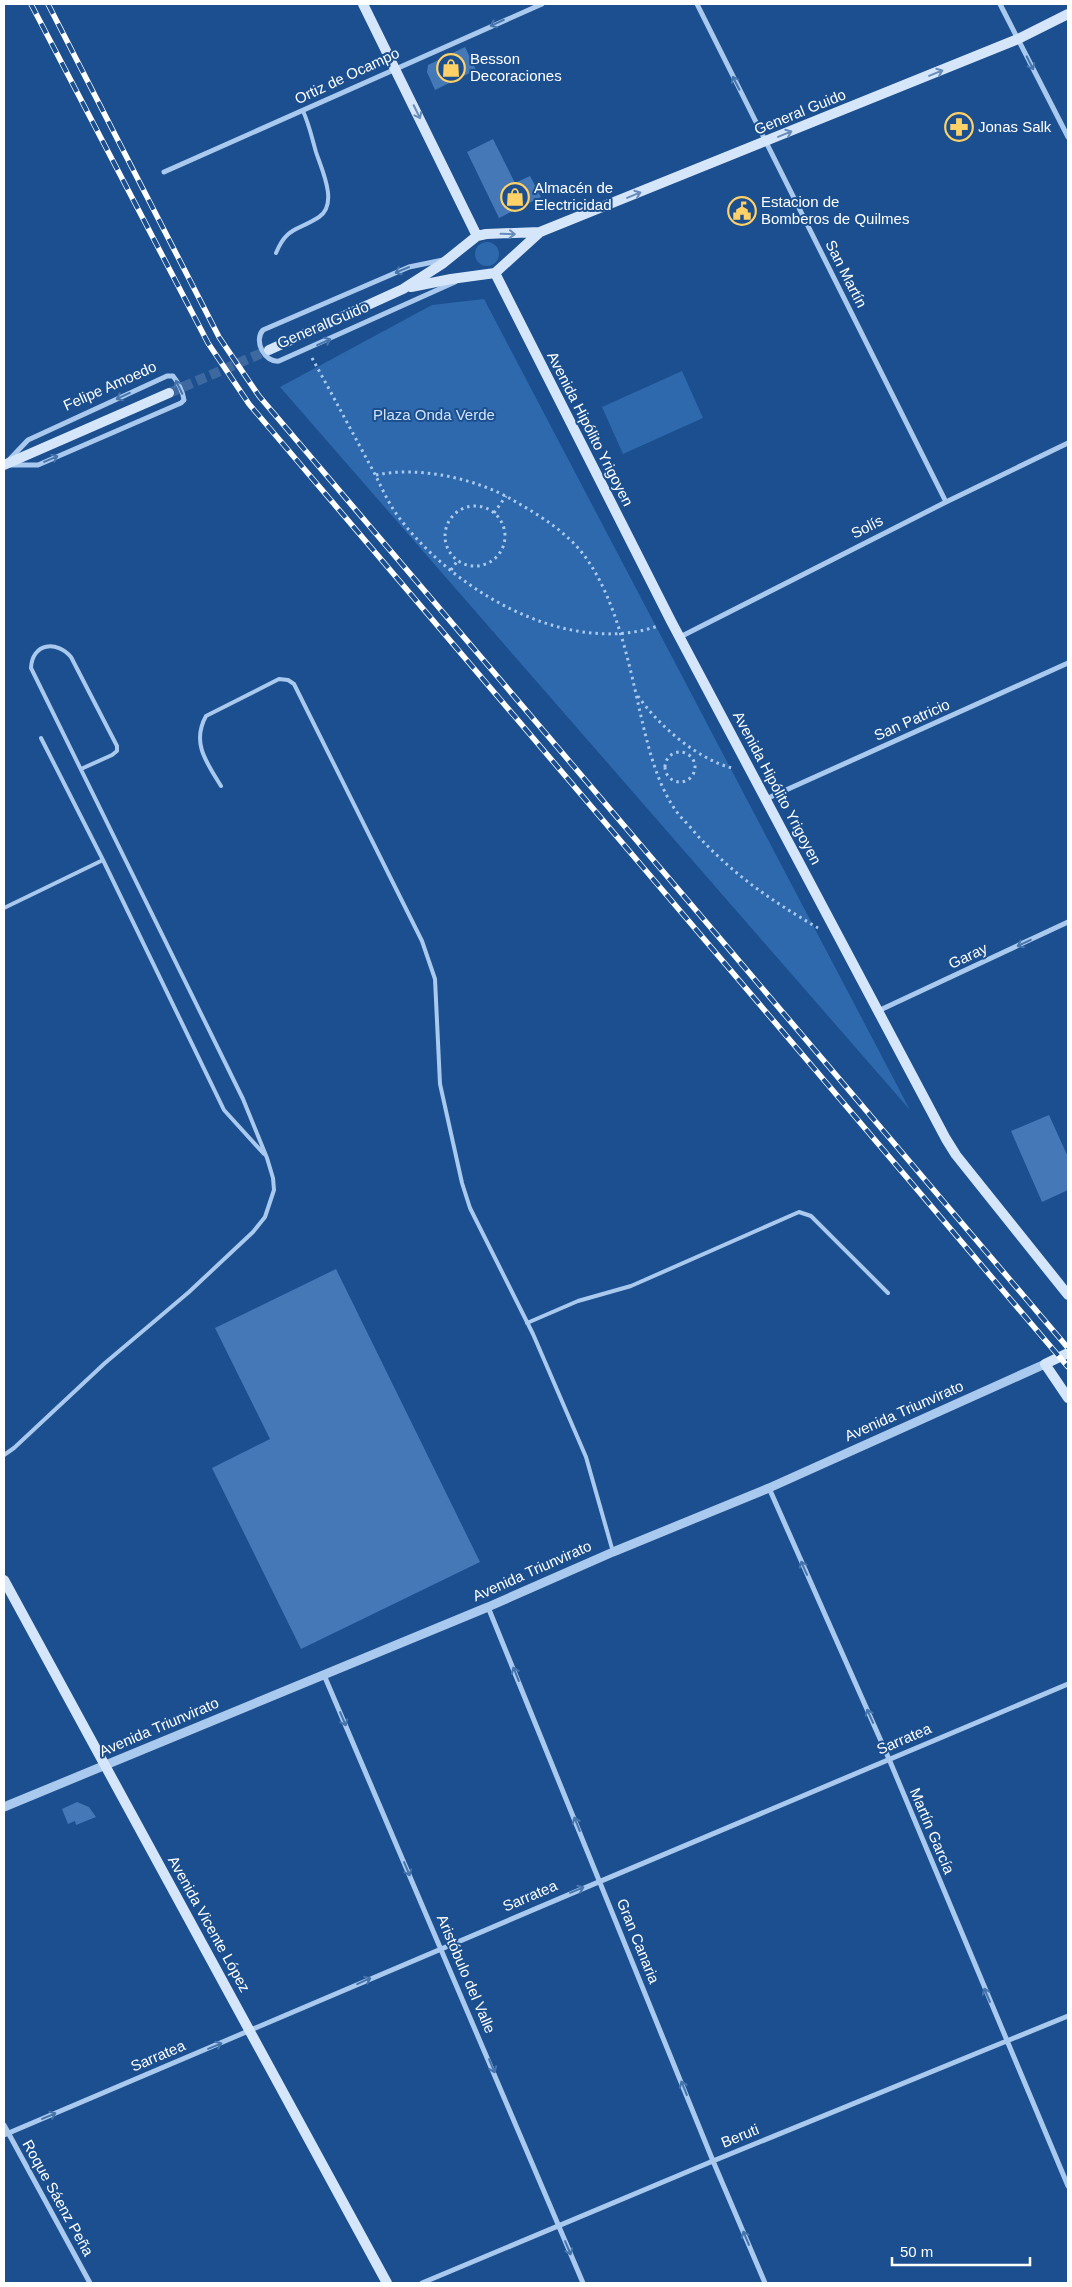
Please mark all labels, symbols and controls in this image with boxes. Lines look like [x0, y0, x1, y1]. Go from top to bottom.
one-way arrow [490, 19, 505, 29]
street label: Ortiz de Ocampo [292, 44, 402, 107]
place label: Besson Decoraciones [470, 50, 562, 84]
shop icon: Besson Decoraciones [436, 53, 466, 83]
one-way arrow [1025, 55, 1035, 70]
one-way arrow [927, 68, 943, 77]
one-way arrow [731, 76, 740, 91]
street label: General Guido [751, 85, 848, 138]
one-way arrow [412, 104, 422, 119]
pharmacy icon: Jonas Salk [944, 112, 974, 142]
place label: Jonas Salk [978, 118, 1052, 135]
one-way arrow [777, 129, 792, 139]
place label: Almacén de Electricidad [534, 179, 613, 213]
shop icon: Almacén de Electricidad [500, 182, 530, 212]
one-way arrow [626, 190, 641, 199]
place label: Estacion de Bomberos de Quilmes [761, 193, 909, 227]
public building icon: Estacion de Bomberos de Quilmes [727, 196, 757, 226]
one-way arrow [500, 229, 516, 239]
street label: San Martín [822, 237, 871, 310]
one-way arrow [395, 266, 410, 276]
street label: General Guido [275, 298, 371, 351]
one-way arrow [316, 336, 331, 346]
street label: Avenida Hipólito Yrigoyen [544, 349, 637, 509]
street label: Felipe Amoedo [61, 357, 159, 414]
one-way arrow [174, 380, 183, 395]
one-way arrow [116, 392, 131, 402]
park label: Plaza Onda Verde [373, 406, 495, 423]
one-way arrow [43, 453, 58, 463]
street label: Solís [848, 511, 885, 542]
street label: San Patricio [871, 695, 952, 744]
street label: Avenida Hipólito Yrigoyen [730, 708, 825, 867]
street label: Garay [946, 939, 990, 972]
one-way arrow [1017, 939, 1032, 948]
street label: Avenida Triunvirato [842, 1377, 966, 1444]
street label: Avenida Triunvirato [470, 1537, 594, 1604]
one-way arrow [798, 1561, 808, 1576]
one-way arrow [510, 1667, 520, 1682]
street label: Avenida Triunvirato [97, 1694, 221, 1759]
one-way arrow [864, 1709, 874, 1724]
one-way arrow [339, 1711, 348, 1726]
street label: Sarratea [874, 1719, 934, 1758]
street label: Martín García [907, 1785, 958, 1877]
one-way arrow [572, 1817, 582, 1832]
street label: Avenida Vicente López [165, 1853, 254, 1995]
one-way arrow [404, 1861, 413, 1876]
street label: Sarratea [500, 1876, 560, 1915]
one-way arrow [569, 1884, 584, 1894]
street label: Gran Canaria [614, 1896, 663, 1986]
street label: Aristóbulo del Valle [434, 1912, 499, 2036]
one-way arrow [356, 1976, 371, 1986]
one-way arrow [982, 1988, 992, 2003]
street label: Sarratea [128, 2036, 188, 2075]
one-way arrow [207, 2041, 222, 2050]
one-way arrow [487, 2058, 497, 2073]
one-way arrow [679, 2081, 688, 2097]
one-way arrow [41, 2110, 56, 2120]
street label: Beruti [718, 2120, 761, 2151]
street label: Roque Sáenz Peña [19, 2137, 98, 2259]
one-way arrow [741, 2231, 751, 2246]
scale bar [892, 2234, 1030, 2266]
one-way arrow [564, 2240, 574, 2255]
text: 50 m [900, 2243, 933, 2260]

